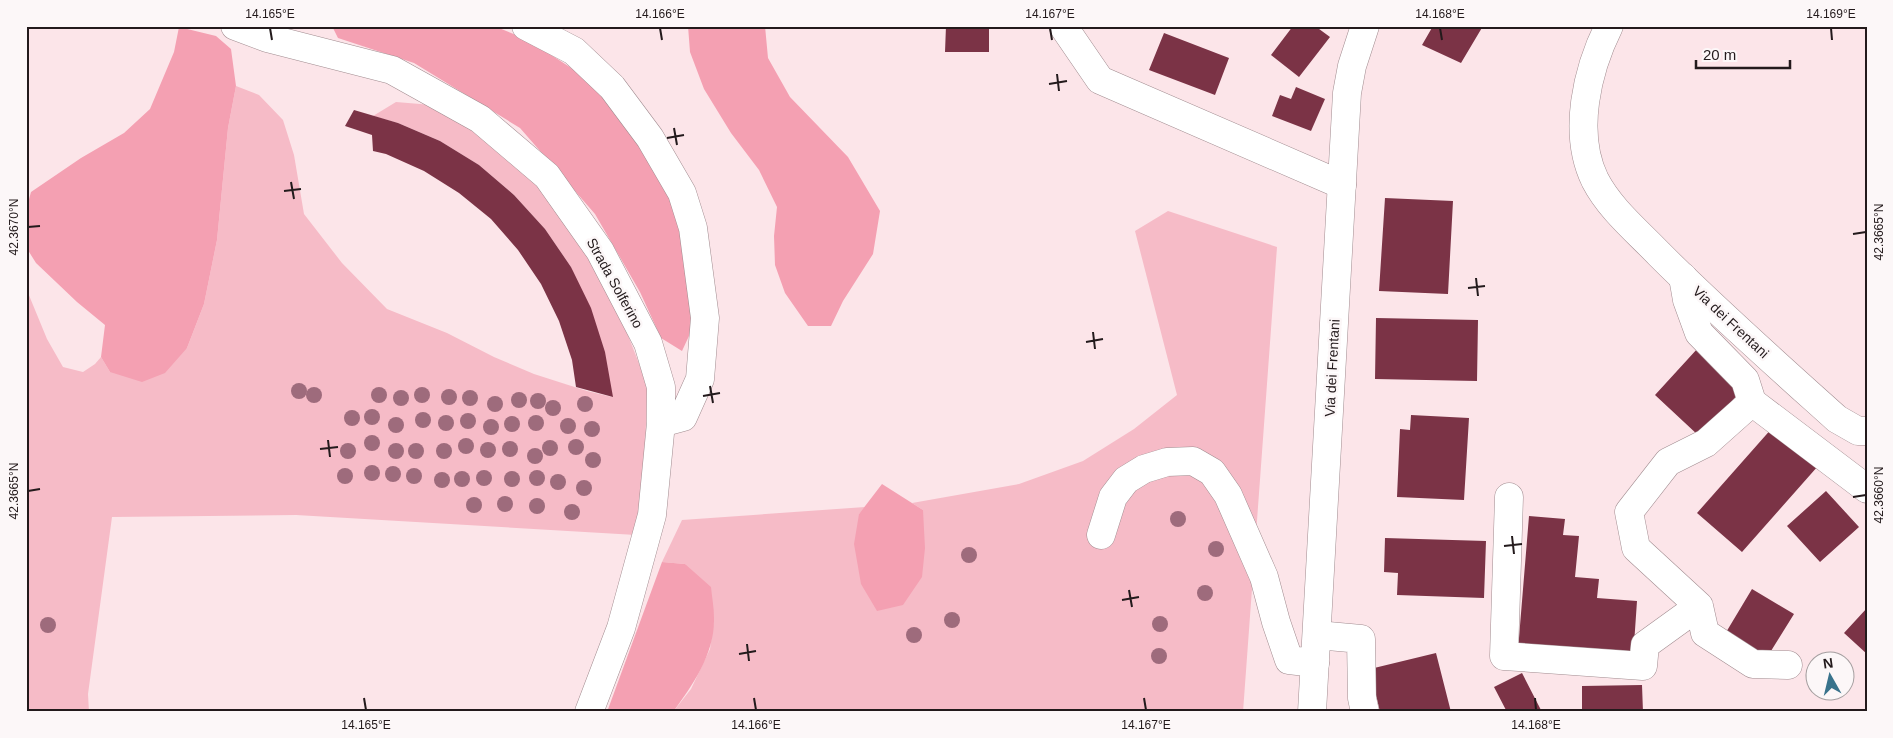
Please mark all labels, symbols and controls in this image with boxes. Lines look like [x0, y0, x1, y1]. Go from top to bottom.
text: 14.165°E [245, 7, 295, 21]
text: 14.166°E [635, 7, 685, 21]
text: 14.167°E [1025, 7, 1075, 21]
text: 14.168°E [1415, 7, 1465, 21]
text: 14.169°E [1806, 7, 1856, 21]
scale bar [1696, 38, 1789, 70]
text: 20 m [1703, 46, 1736, 63]
text: 42.3670°N [7, 199, 21, 255]
text: 42.3665°N [1872, 204, 1886, 260]
street label: Strada Solferino [584, 235, 646, 331]
street label: Via dei Frentani [1690, 283, 1772, 361]
street label: Via dei Frentani [1321, 319, 1343, 417]
text: 42.3665°N [7, 463, 21, 519]
text: 42.3660°N [1872, 467, 1886, 523]
north arrow [1806, 650, 1856, 700]
text: N [1822, 654, 1834, 672]
text: 14.165°E [341, 718, 391, 732]
text: 14.166°E [731, 718, 781, 732]
text: 14.167°E [1121, 718, 1171, 732]
text: 14.168°E [1511, 718, 1561, 732]

